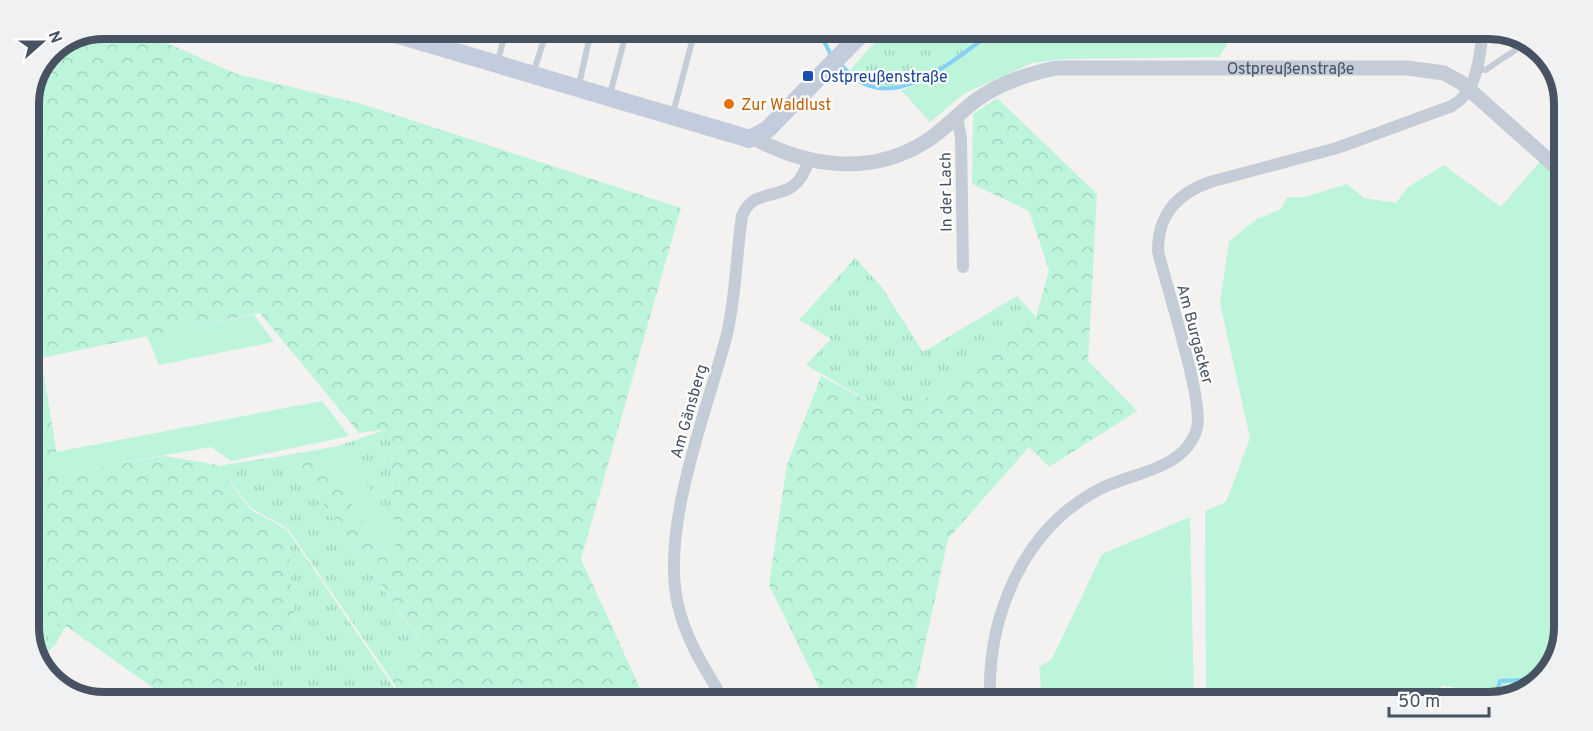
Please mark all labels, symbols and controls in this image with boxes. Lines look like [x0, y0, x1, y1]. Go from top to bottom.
north arrow [12, 12, 72, 72]
text: N [43, 28, 66, 46]
street label: Ostpreußenstraße [1227, 60, 1354, 80]
place label: Ostpreußenstraße [820, 68, 948, 88]
marker: Ostpreußenstraße [801, 69, 815, 83]
place label: Zur Waldlust [741, 96, 831, 116]
marker: Zur Waldlust [722, 97, 736, 111]
street label: In der Lach [936, 152, 958, 232]
street label: Am Burgacker [1171, 282, 1217, 387]
street label: Am Gänsberg [667, 362, 713, 461]
scale bar [1389, 680, 1490, 718]
text: 50 m [1398, 691, 1440, 714]

